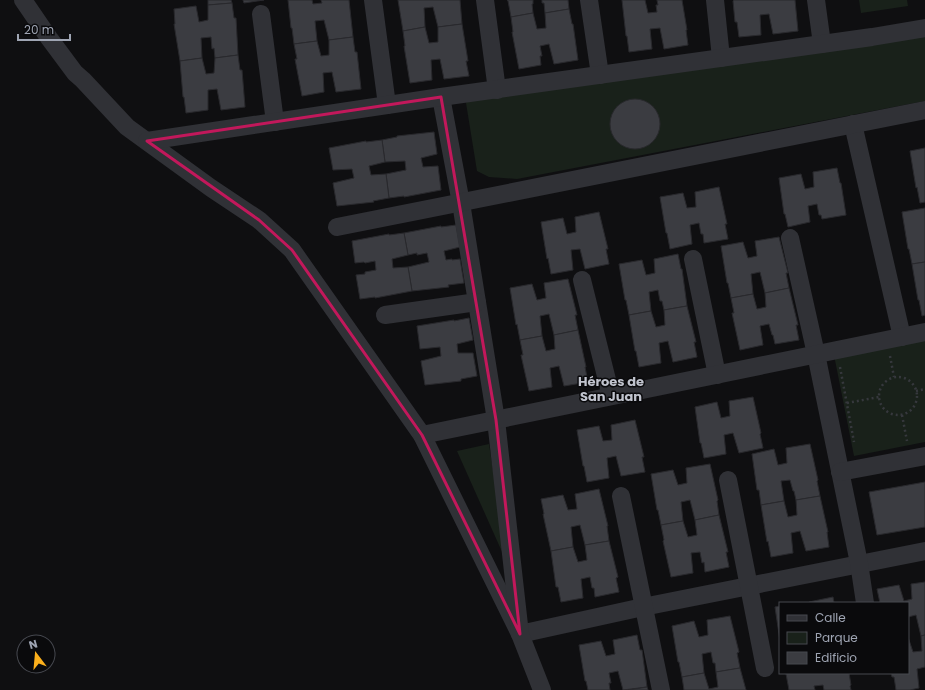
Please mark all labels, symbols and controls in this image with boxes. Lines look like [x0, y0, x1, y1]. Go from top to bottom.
scale bar [18, 16, 70, 42]
text: 20 m [24, 21, 54, 38]
district label: Héroes de San Juan [578, 372, 644, 406]
legend [779, 602, 909, 674]
text: Calle [815, 609, 846, 626]
text: Parque [815, 629, 858, 646]
north arrow [16, 634, 56, 674]
text: N [27, 636, 39, 653]
text: Edificio [815, 649, 857, 666]

